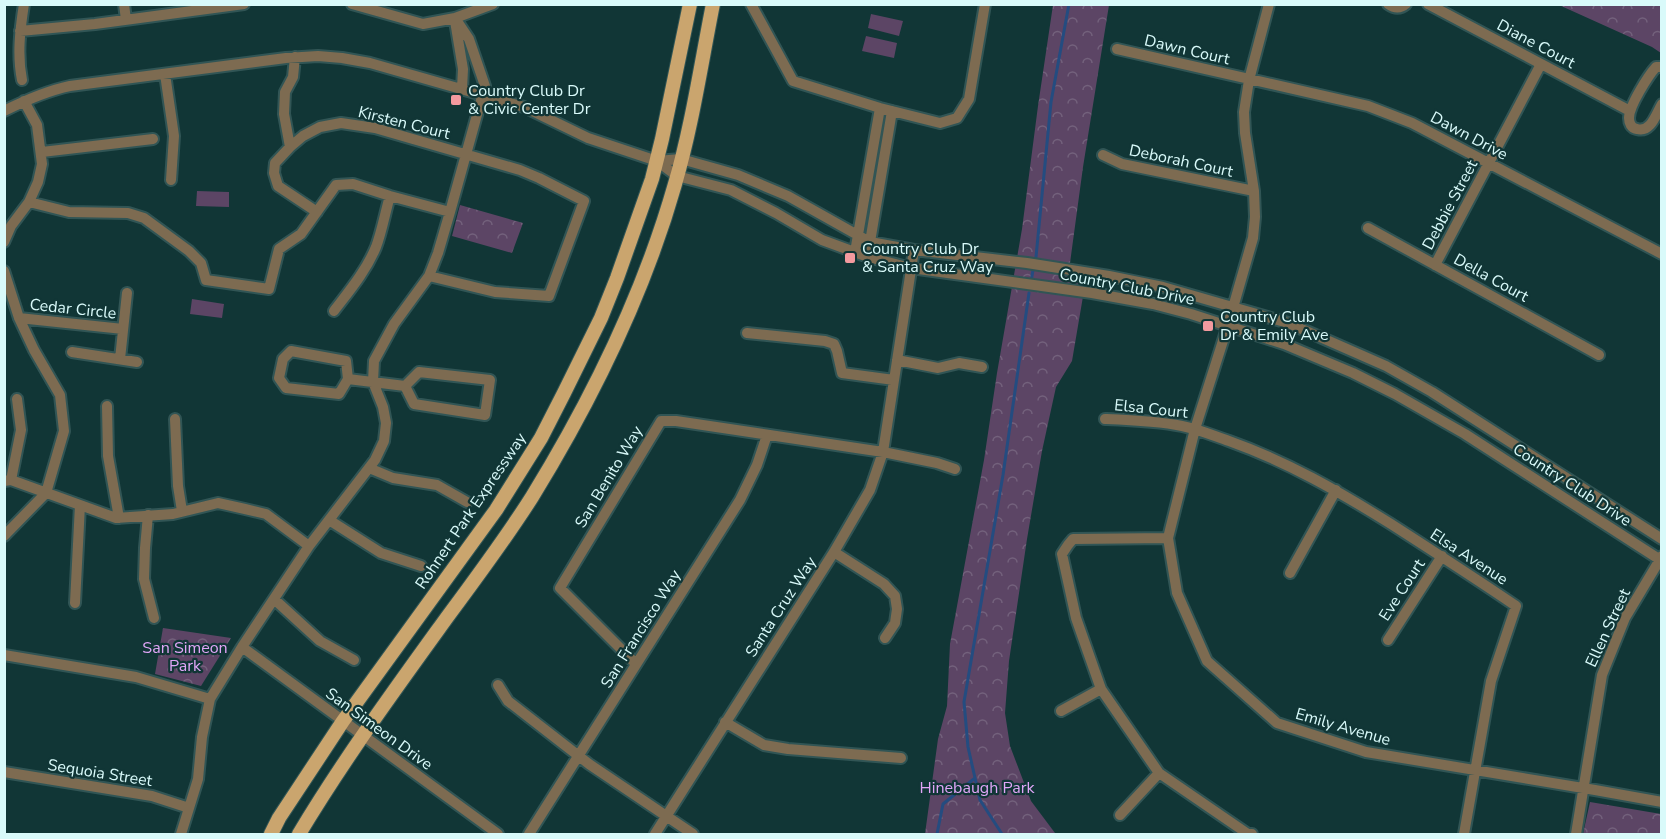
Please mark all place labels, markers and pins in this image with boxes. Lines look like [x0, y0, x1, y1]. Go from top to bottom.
place label: Country Club Dr & Civic Center Dr [468, 80, 591, 120]
marker: Country Club Dr & Civic Center Dr [449, 93, 463, 107]
place label: Country Club Dr & Santa Cruz Way [862, 238, 994, 278]
marker: Country Club Dr & Santa Cruz Way [843, 251, 857, 265]
place label: Country Club Dr & Emily Ave [1220, 306, 1328, 346]
marker: Country Club Dr & Emily Ave [1201, 319, 1215, 333]

